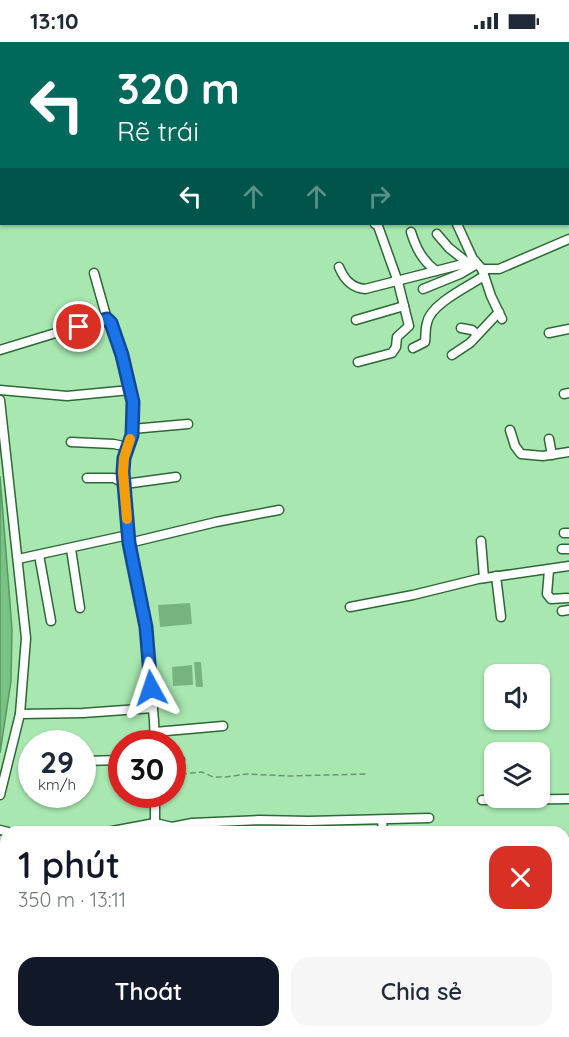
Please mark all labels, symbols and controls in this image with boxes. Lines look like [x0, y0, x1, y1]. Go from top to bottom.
text: 13:10 [30, 7, 78, 35]
text: 320 m [117, 62, 240, 115]
icon: left [18, 66, 96, 144]
text: Rẽ trái [117, 114, 199, 148]
icon: left [174, 180, 207, 213]
icon: ahead [237, 180, 270, 213]
icon: ahead [300, 180, 333, 213]
icon: right [363, 180, 396, 213]
pin [53, 301, 104, 352]
icon: arrive [62, 310, 95, 343]
position arrow [119, 656, 183, 720]
map controls [484, 664, 550, 808]
button: sound [484, 664, 550, 730]
speed limit sign: 30 [108, 730, 186, 808]
button: layers [484, 742, 550, 808]
text: 29 [40, 743, 74, 781]
text: km/h [38, 775, 76, 794]
text: 1 phút [18, 842, 120, 887]
button: close [489, 846, 552, 909]
text: 350 m · 13:11 [18, 887, 126, 912]
button: Thoát [18, 957, 279, 1026]
button: Chia sẻ [291, 957, 552, 1026]

